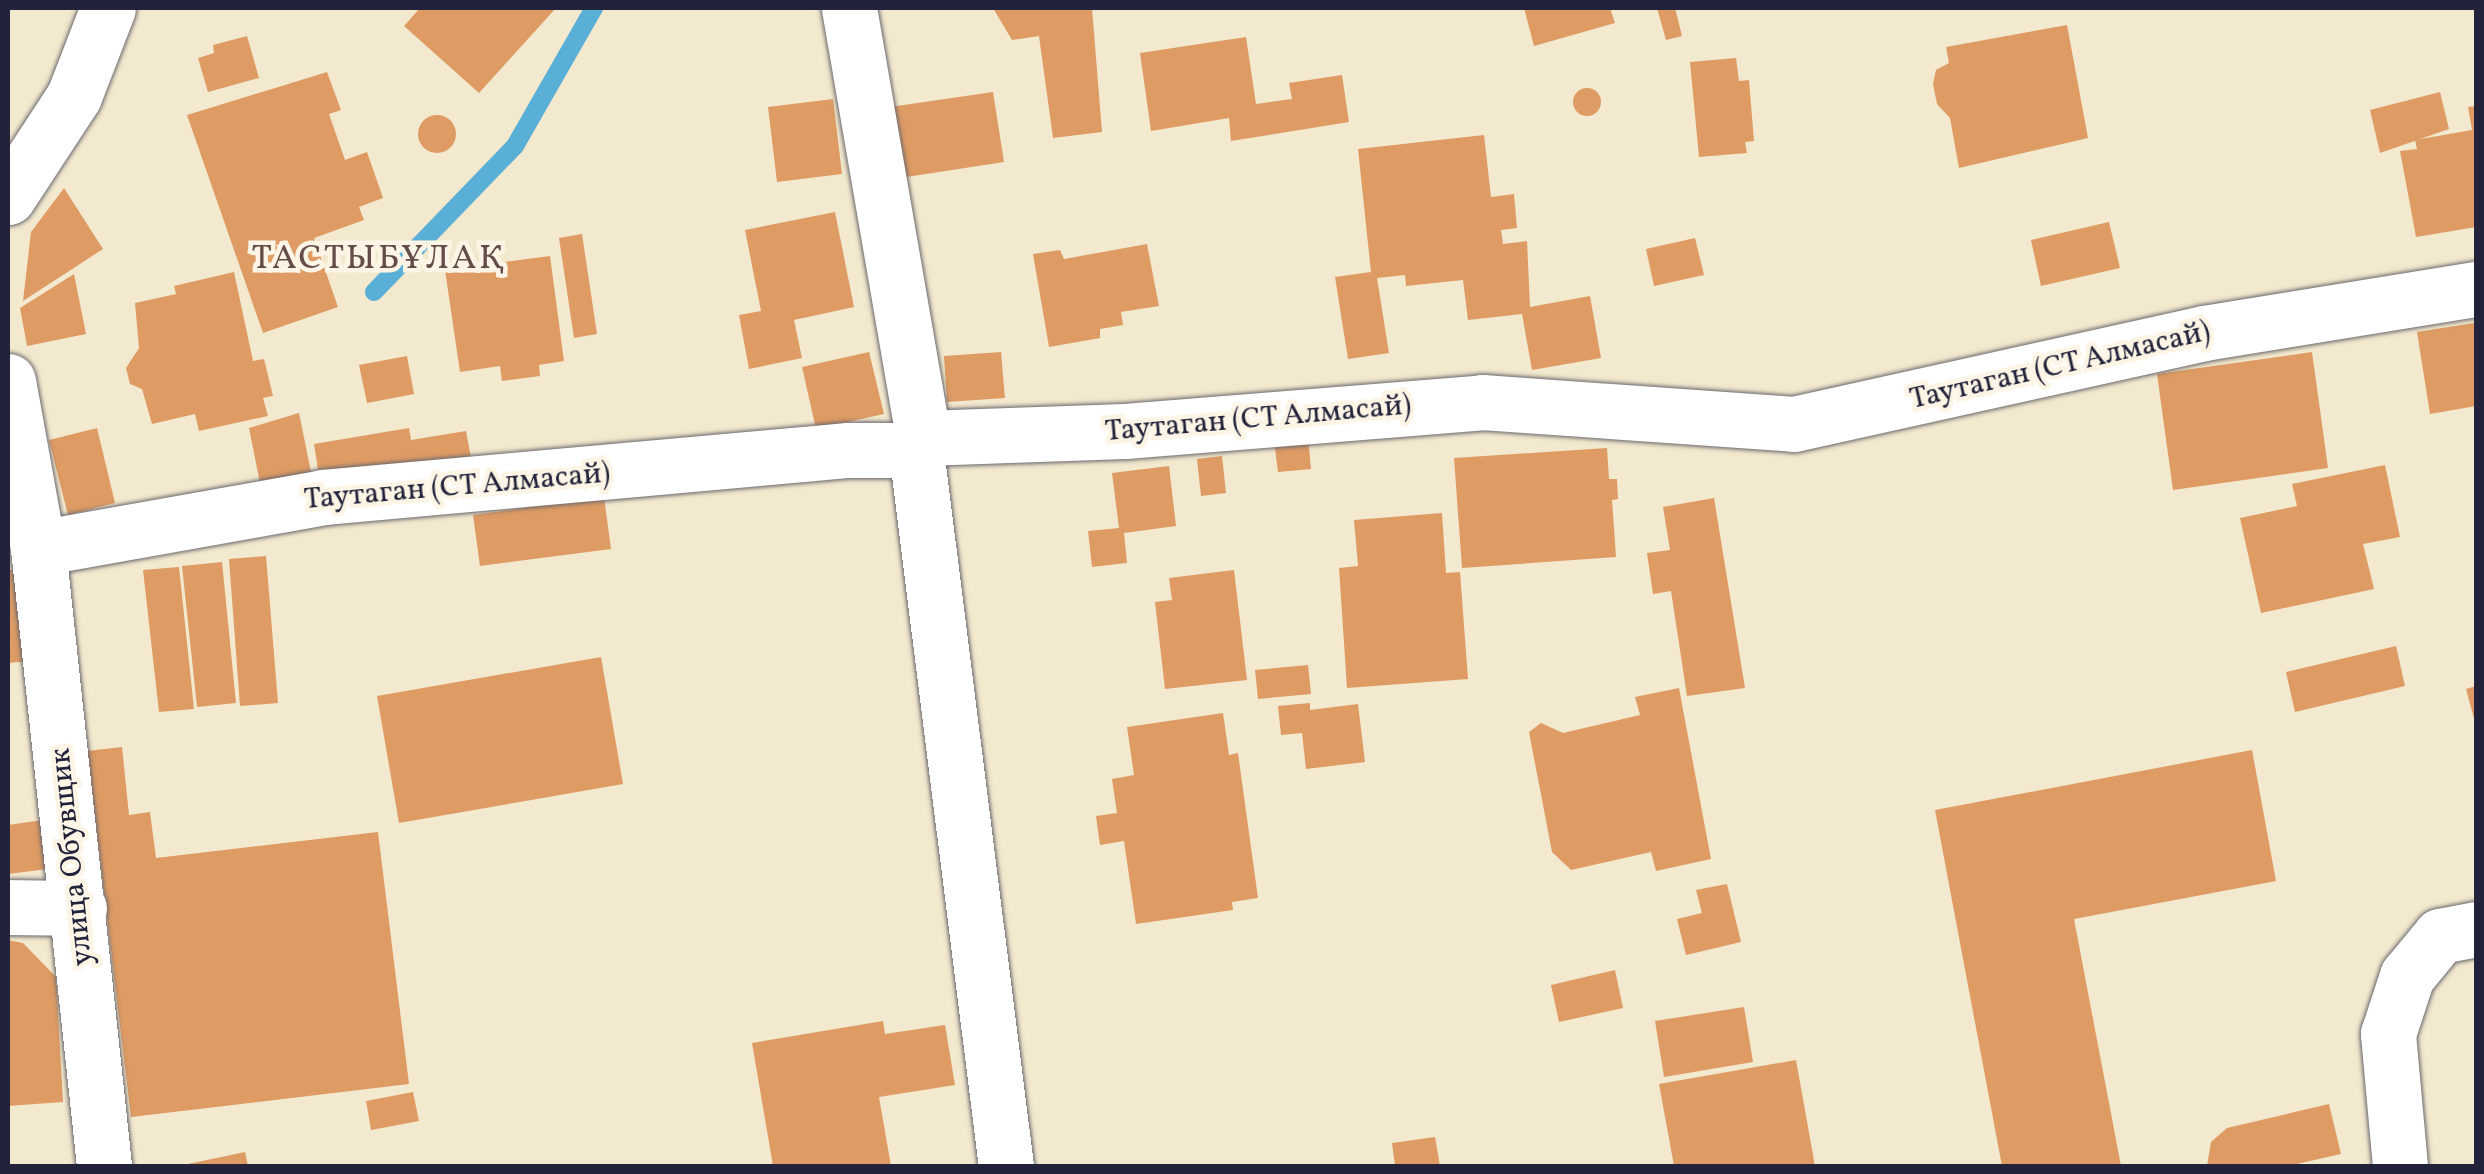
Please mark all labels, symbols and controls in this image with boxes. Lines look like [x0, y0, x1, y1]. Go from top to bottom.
district label: ТАСТЫБҰЛАҚ [251, 238, 507, 280]
street label: Таутаган (СТ Алмасай) [1906, 314, 2214, 418]
street label: Таутаган (СТ Алмасай) [1103, 388, 1413, 450]
street label: Таутаган (СТ Алмасай) [302, 456, 612, 518]
street label: улица Обувщик [43, 746, 101, 968]

